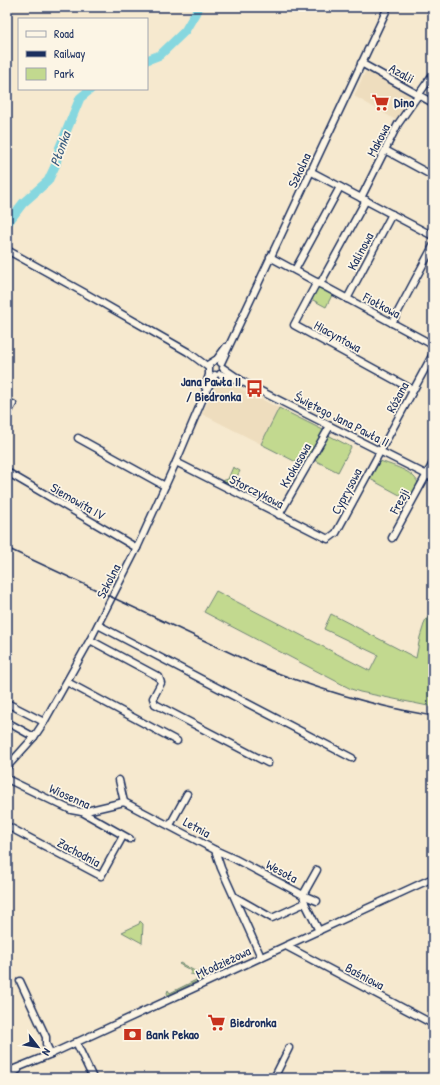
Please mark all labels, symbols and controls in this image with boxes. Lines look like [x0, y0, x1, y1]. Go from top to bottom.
legend [18, 18, 148, 90]
text: Road [54, 25, 74, 42]
text: Railway [54, 45, 85, 62]
street label: Azalii [386, 59, 418, 87]
text: Park [54, 65, 74, 82]
supermarket icon: Dino [371, 92, 391, 112]
place label: Dino [394, 93, 415, 111]
street label: Makowa [362, 121, 394, 159]
water label: Płonka [45, 128, 75, 169]
street label: Szkolna [283, 150, 315, 190]
street label: Kalinowa [343, 229, 377, 273]
street label: Fiołkowa [359, 287, 404, 322]
street label: Hiacyntowa [311, 316, 365, 356]
place label: Jana Pawła II / Biedronka [181, 372, 242, 405]
bus stop icon: Jana Pawła II / Biedronka [244, 378, 264, 398]
street label: Różana [381, 378, 413, 416]
street label: Świętego Jana Pawła II [292, 387, 392, 451]
street label: Krokusowa [275, 439, 315, 491]
street label: Cyprysowa [326, 465, 366, 517]
street label: Storczykowa [227, 470, 287, 512]
street label: Siemowita IV [48, 478, 109, 524]
street label: Frezji [384, 485, 413, 518]
street label: Szkolna [92, 561, 124, 601]
street label: Wiosenna [47, 779, 93, 813]
street label: Letnia [180, 812, 214, 842]
street label: Zachodnia [54, 833, 104, 871]
street label: Wesoła [263, 855, 301, 887]
street label: Młodzieżowa [193, 941, 253, 983]
street label: Baśniowa [342, 958, 388, 994]
supermarket icon: Biedronka [207, 1012, 227, 1032]
place label: Biedronka [230, 1013, 277, 1031]
bank icon: Bank Pekao [123, 1024, 143, 1044]
place label: Bank Pekao [146, 1025, 200, 1043]
north arrow [18, 1027, 58, 1067]
text: N [39, 1046, 54, 1058]

